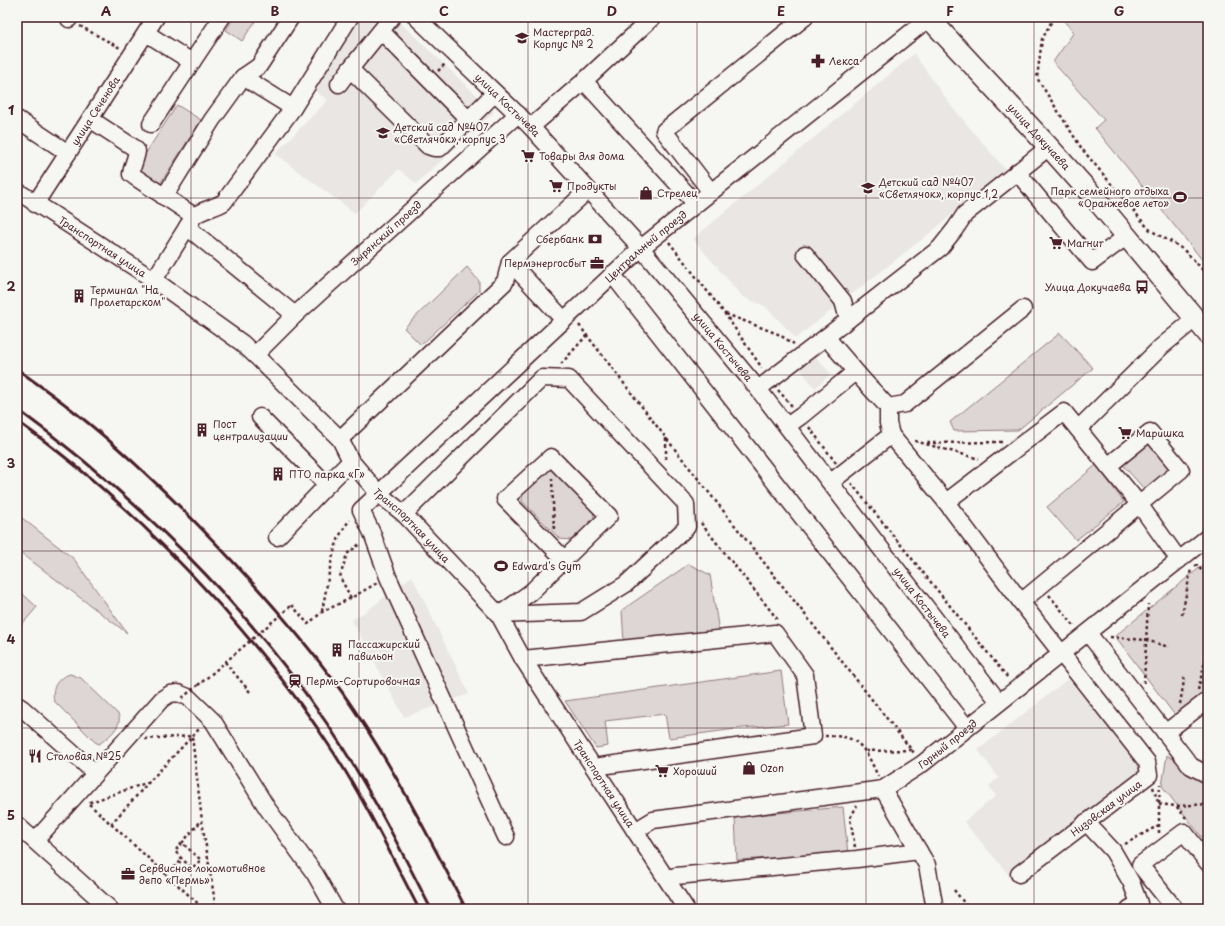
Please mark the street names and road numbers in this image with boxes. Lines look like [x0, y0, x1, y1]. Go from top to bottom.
street label: улица Костычева [472, 69, 545, 140]
street label: улица Сеченова [67, 72, 123, 148]
street label: улица Докучаева [1004, 99, 1075, 174]
street label: Зырянский проезд [347, 197, 424, 269]
street label: Центральный проезд [601, 206, 690, 285]
street label: Транспортная улица [56, 212, 150, 281]
street label: улица Костычева [690, 309, 757, 385]
street label: Транспортная улица [370, 485, 454, 566]
street label: улица Костычева [891, 563, 955, 641]
street label: Горный проезд [915, 715, 980, 772]
street label: Транспортная улица [570, 736, 639, 830]
street label: Низовская улица [1067, 775, 1145, 839]

